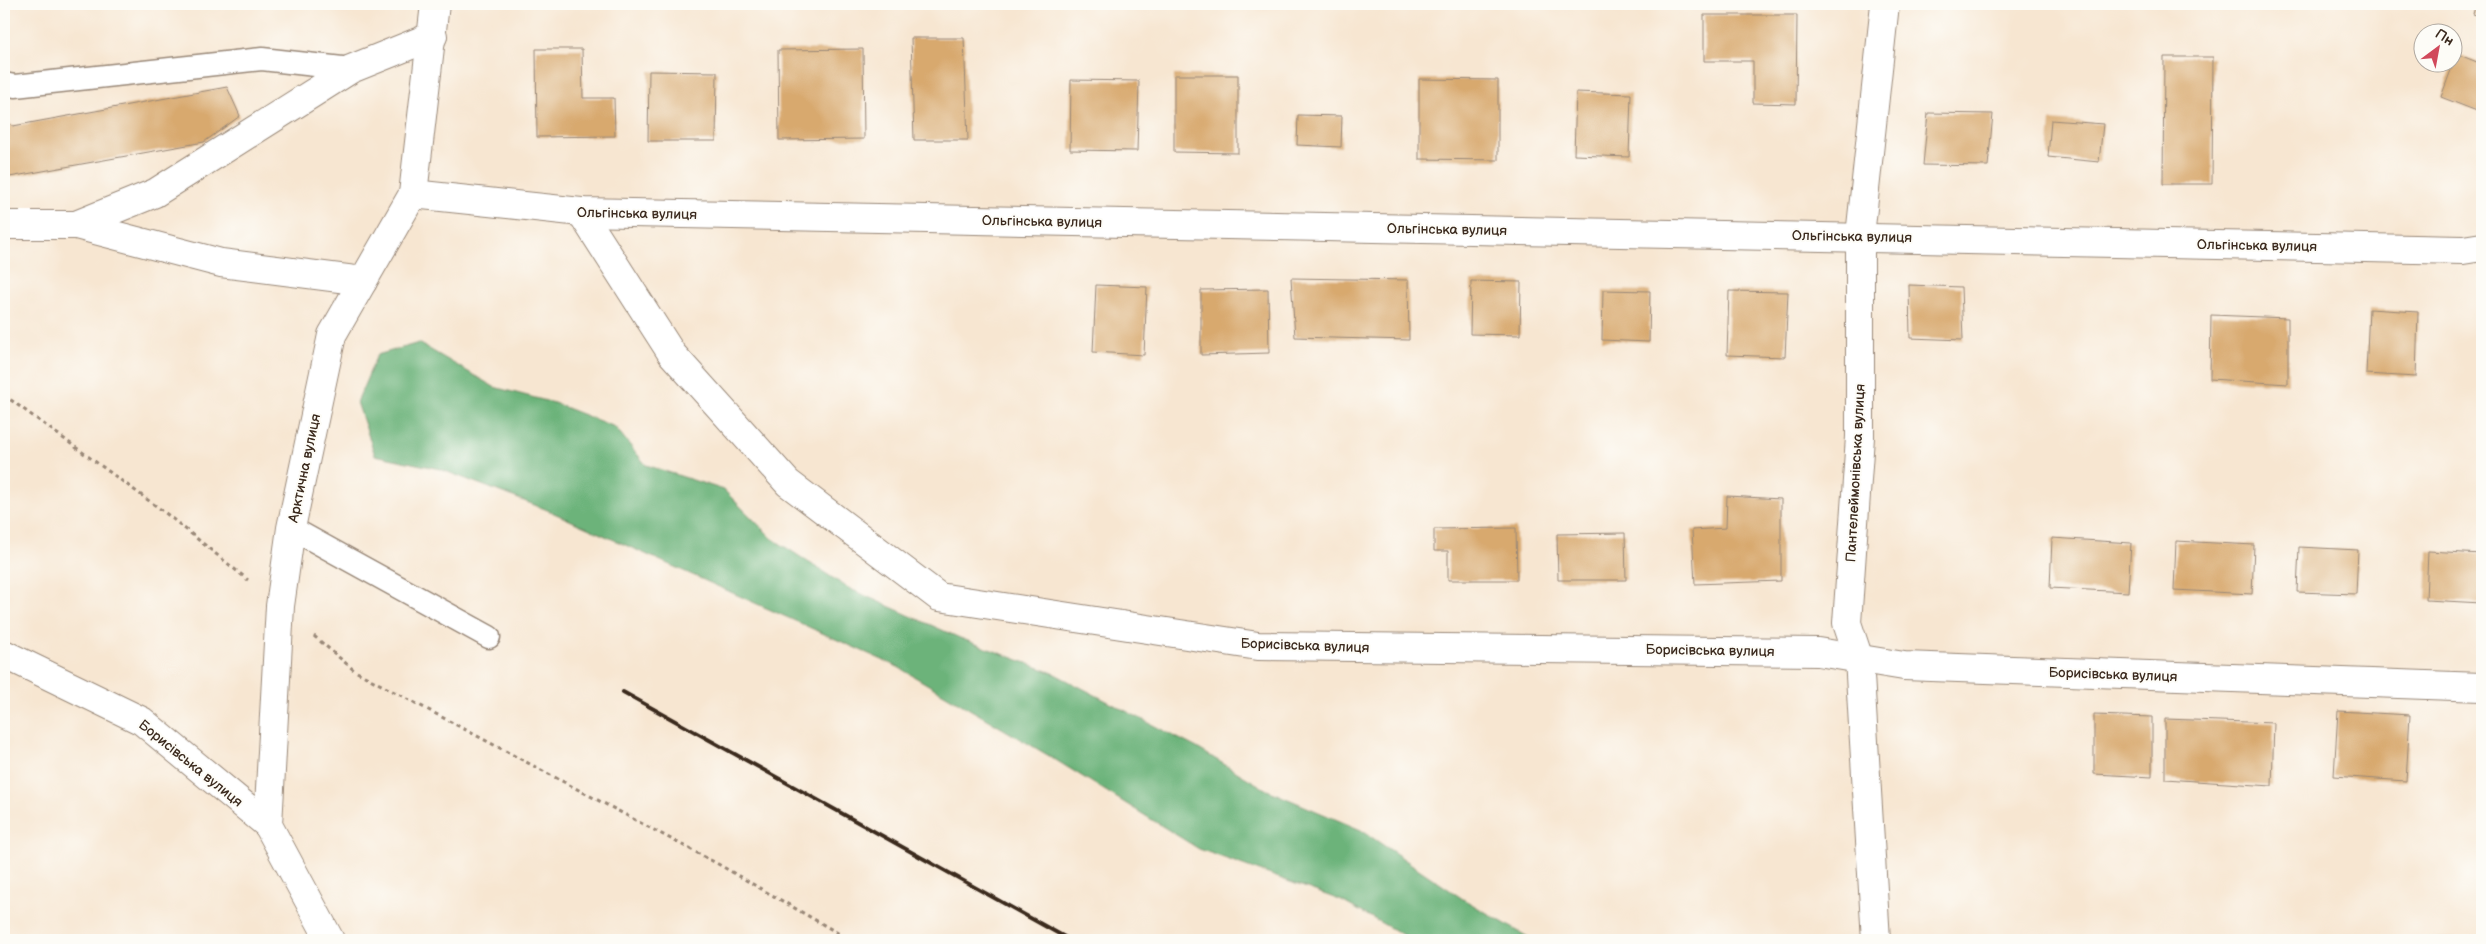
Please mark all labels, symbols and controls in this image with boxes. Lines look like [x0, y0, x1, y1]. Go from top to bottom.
north arrow [2414, 22, 2464, 72]
text: Пн [2432, 25, 2457, 50]
street label: Ольгінська вулиця [577, 204, 698, 223]
street label: Ольгінська вулиця [982, 212, 1103, 231]
street label: Ольгінська вулиця [1387, 220, 1508, 239]
street label: Ольгінська вулиця [1792, 227, 1913, 246]
street label: Ольгінська вулиця [2197, 236, 2318, 255]
street label: Пантелеймонівська вулиця [1842, 383, 1869, 563]
street label: Арктична вулиця [284, 412, 324, 525]
street label: Борисівська вулиця [1240, 635, 1370, 656]
street label: Борисівська вулиця [1645, 641, 1775, 660]
street label: Борисівська вулиця [2048, 664, 2178, 685]
street label: Борисівська вулиця [135, 716, 246, 811]

